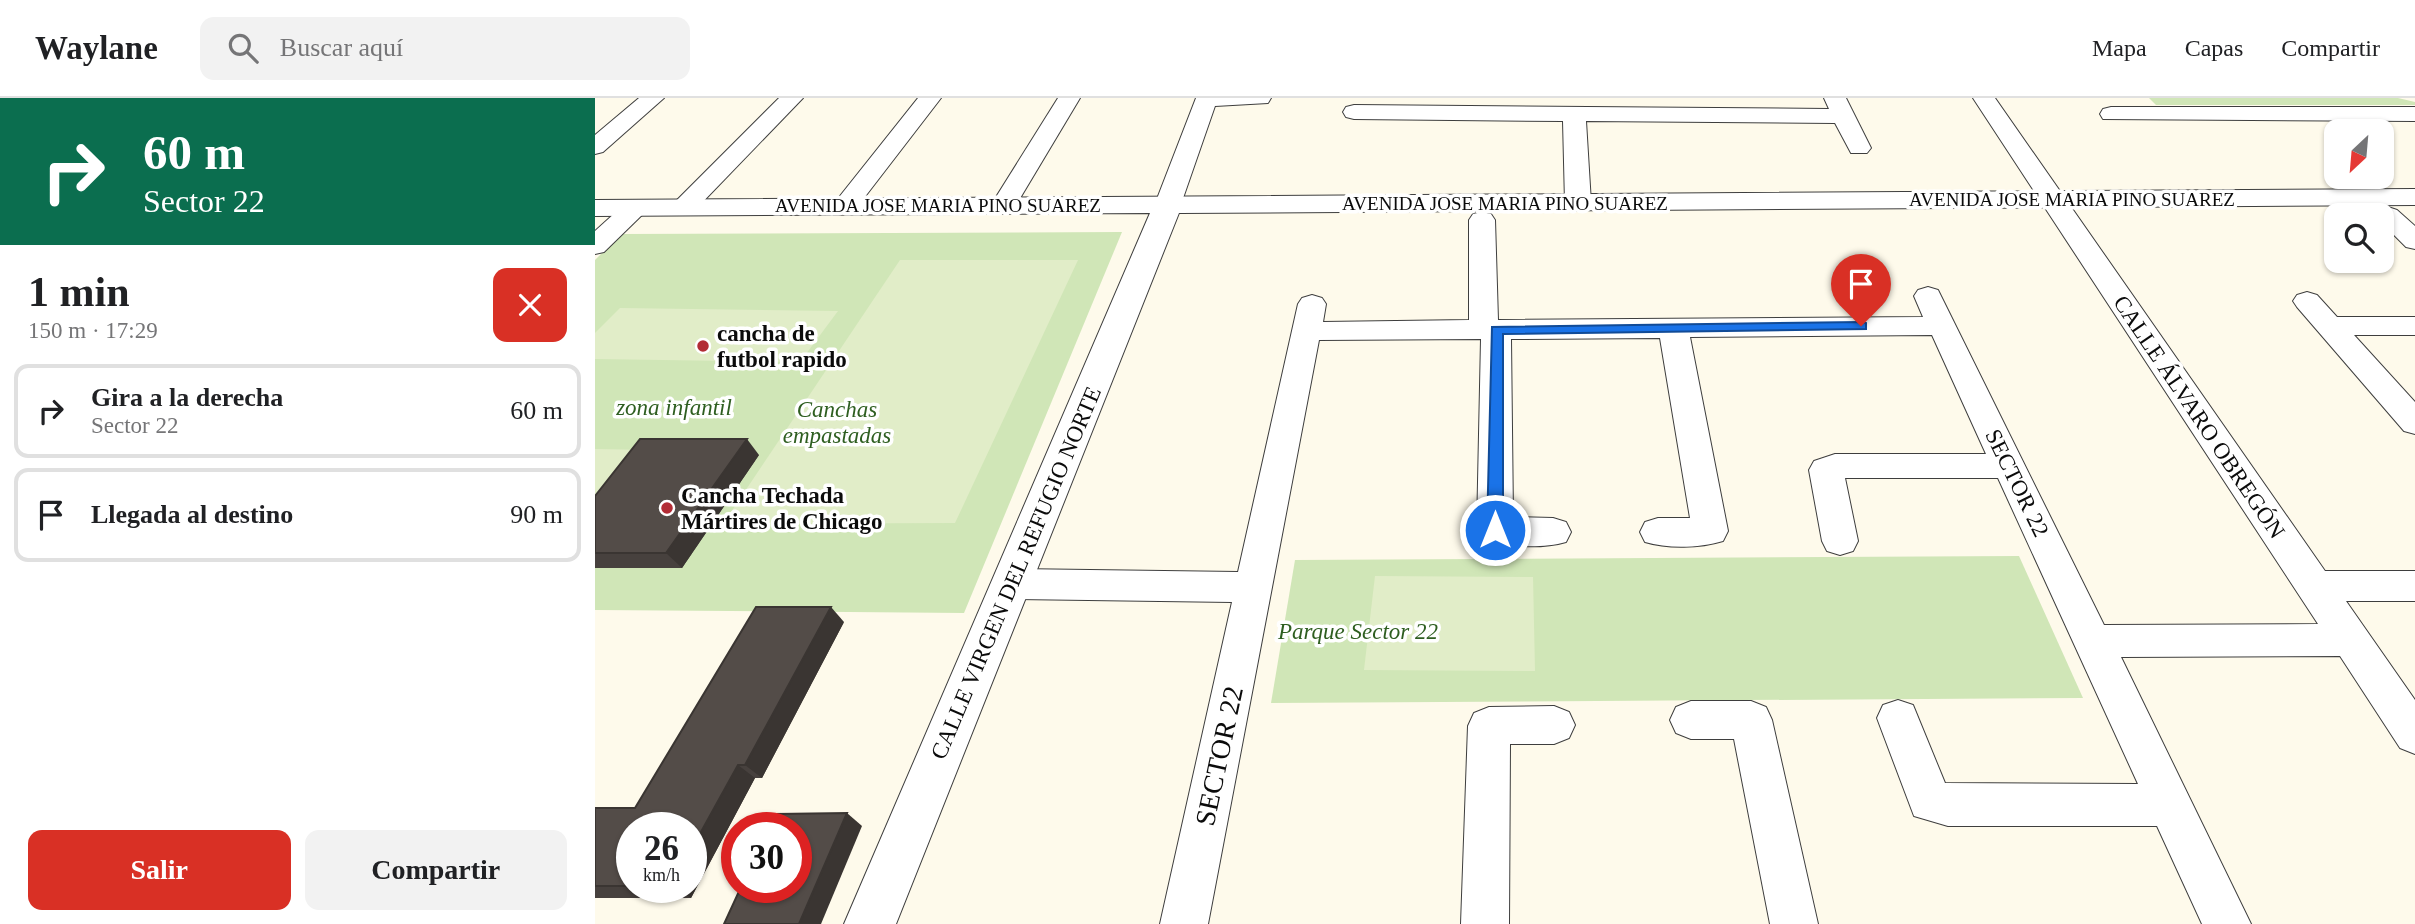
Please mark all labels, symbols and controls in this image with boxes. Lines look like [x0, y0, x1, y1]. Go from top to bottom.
search box [200, 17, 690, 80]
icon: search [224, 29, 262, 67]
text: Waylane [35, 30, 158, 66]
text: Buscar aquí [280, 33, 403, 62]
text: Mapa [2092, 35, 2147, 61]
text: Capas [2185, 35, 2243, 61]
text: Compartir [2281, 35, 2380, 61]
north arrow [2324, 119, 2394, 189]
map controls [2324, 119, 2394, 273]
text: 60 m [143, 125, 245, 180]
icon: right [28, 126, 119, 217]
text: Sector 22 [143, 183, 265, 219]
street label: AVENIDA JOSE MARIA PINO SUAREZ [1909, 189, 2235, 210]
street label: AVENIDA JOSE MARIA PINO SUAREZ [1342, 193, 1668, 214]
street label: AVENIDA JOSE MARIA PINO SUAREZ [775, 195, 1101, 216]
button: search [2324, 203, 2394, 273]
pin [1831, 254, 1891, 326]
icon: arrive [1842, 265, 1880, 303]
button: close [493, 268, 567, 342]
text: 1 min [28, 269, 130, 315]
street label: CALLE ÁLVARO OBREGÓN [2108, 290, 2291, 543]
text: 150 m · 17:29 [28, 318, 158, 343]
place label: cancha de futbol rapido [717, 321, 847, 372]
marker: cancha de futbol rapido [695, 338, 711, 354]
text: Gira a la derecha [91, 383, 283, 412]
street label: CALLE VIRGEN DEL REFUGIO NORTE [926, 383, 1106, 763]
icon: right [32, 392, 70, 430]
park label: zona infantil [615, 395, 732, 420]
text: 60 m [510, 396, 563, 425]
park label: Canchas empastadas [783, 397, 891, 448]
text: Sector 22 [91, 413, 179, 438]
street label: SECTOR 22 [1980, 425, 2054, 541]
place label: Cancha Techada Mártires de Chicago [681, 483, 882, 534]
position arrow [1458, 493, 1532, 567]
icon: arrive [32, 496, 70, 534]
text: Llegada al destino [91, 500, 293, 529]
text: 90 m [510, 500, 563, 529]
marker: Cancha Techada Mártires de Chicago [659, 500, 675, 516]
park label: Parque Sector 22 [1277, 619, 1438, 644]
street label: SECTOR 22 [1189, 683, 1249, 829]
speed limit sign: 30 [721, 812, 812, 903]
text: 26 [644, 829, 679, 868]
button: Salir [28, 830, 291, 910]
button: Compartir [305, 830, 567, 910]
text: km/h [643, 865, 680, 885]

